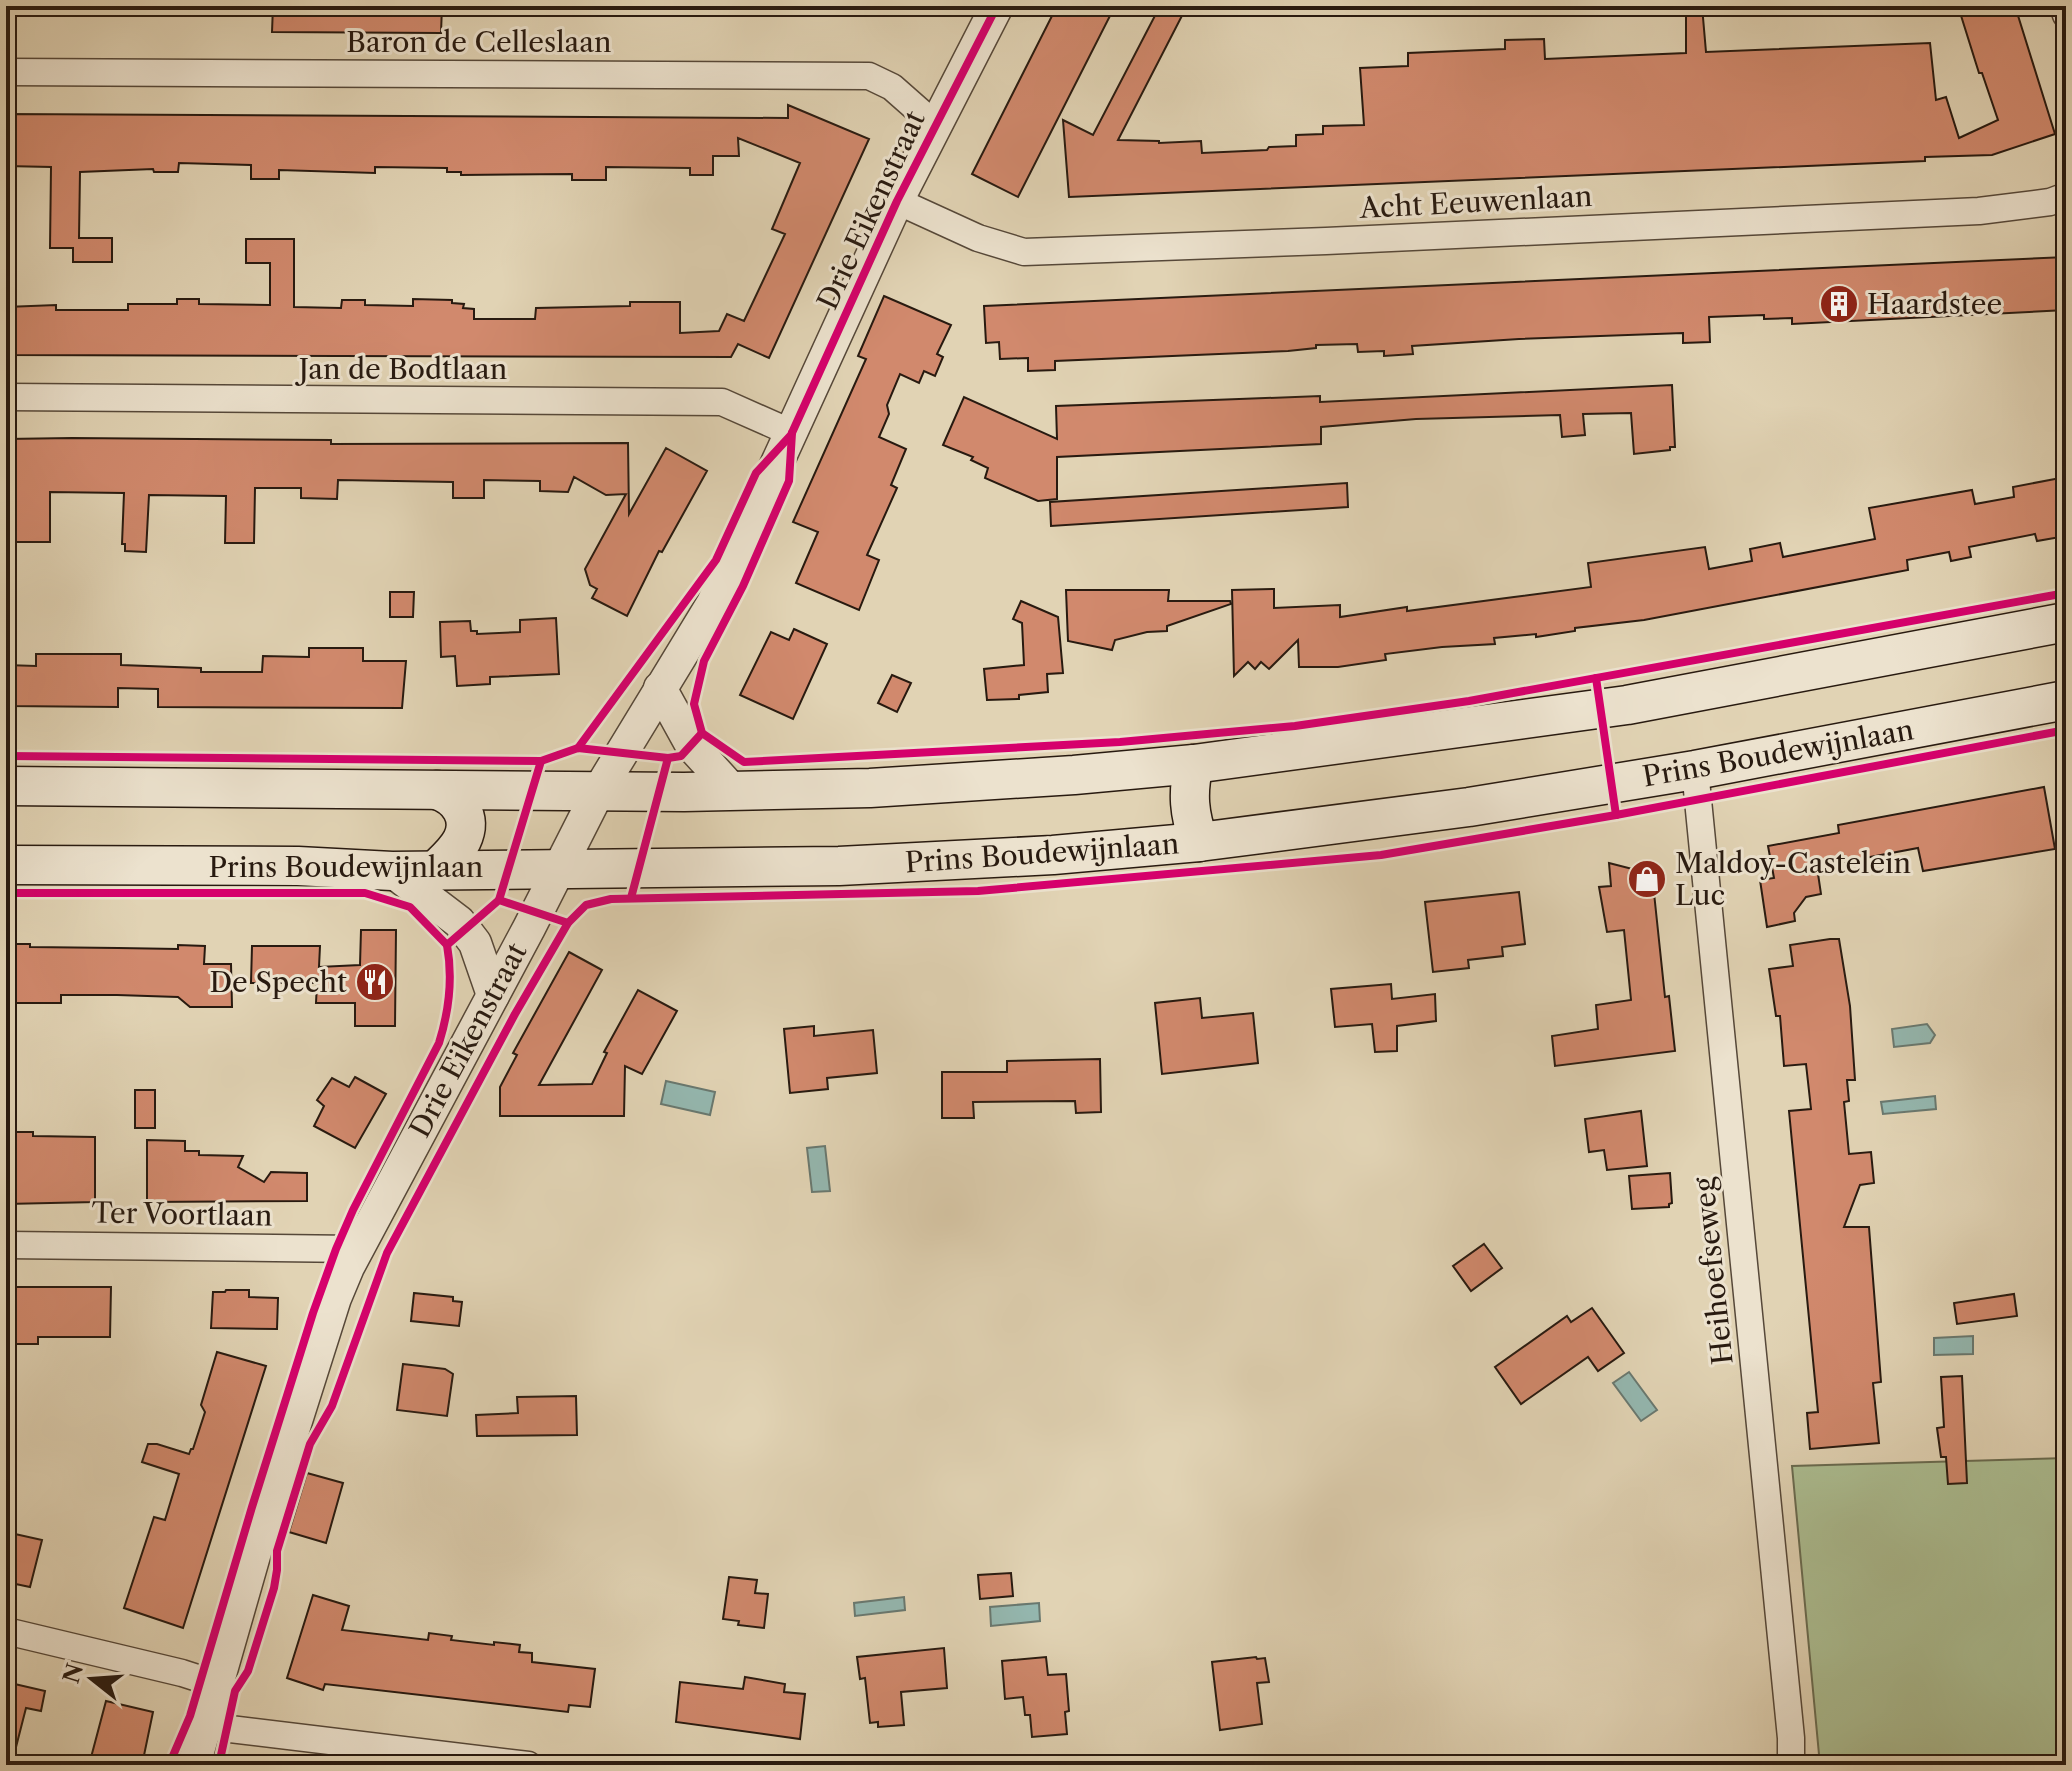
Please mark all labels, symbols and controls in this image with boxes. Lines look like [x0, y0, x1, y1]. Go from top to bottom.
street label: Baron de Celleslaan [346, 25, 612, 59]
street label: Drie Eikenstraat [810, 105, 932, 315]
street label: Acht Eeuwenlaan [1358, 179, 1593, 225]
building icon: Haardstee [1818, 283, 1860, 325]
place label: Haardstee [1867, 287, 2002, 321]
street label: Jan de Bodtlaan [295, 352, 507, 386]
street label: Prins Boudewijnlaan [1640, 712, 1916, 794]
street label: Prins Boudewijnlaan [904, 826, 1180, 880]
place label: Maldoy-Castelein Luc [1675, 846, 1911, 912]
street label: Prins Boudewijnlaan [209, 850, 483, 884]
shop icon: Maldoy-Castelein Luc [1626, 858, 1668, 900]
street label: Drie Eikenstraat [402, 937, 534, 1143]
restaurant icon: De Specht [354, 961, 396, 1003]
place label: De Specht [209, 965, 347, 999]
street label: Heihoefseweg [1686, 1175, 1740, 1366]
street label: Ter Voortlaan [91, 1195, 273, 1233]
north arrow [52, 1639, 132, 1719]
text: N [58, 1660, 89, 1686]

